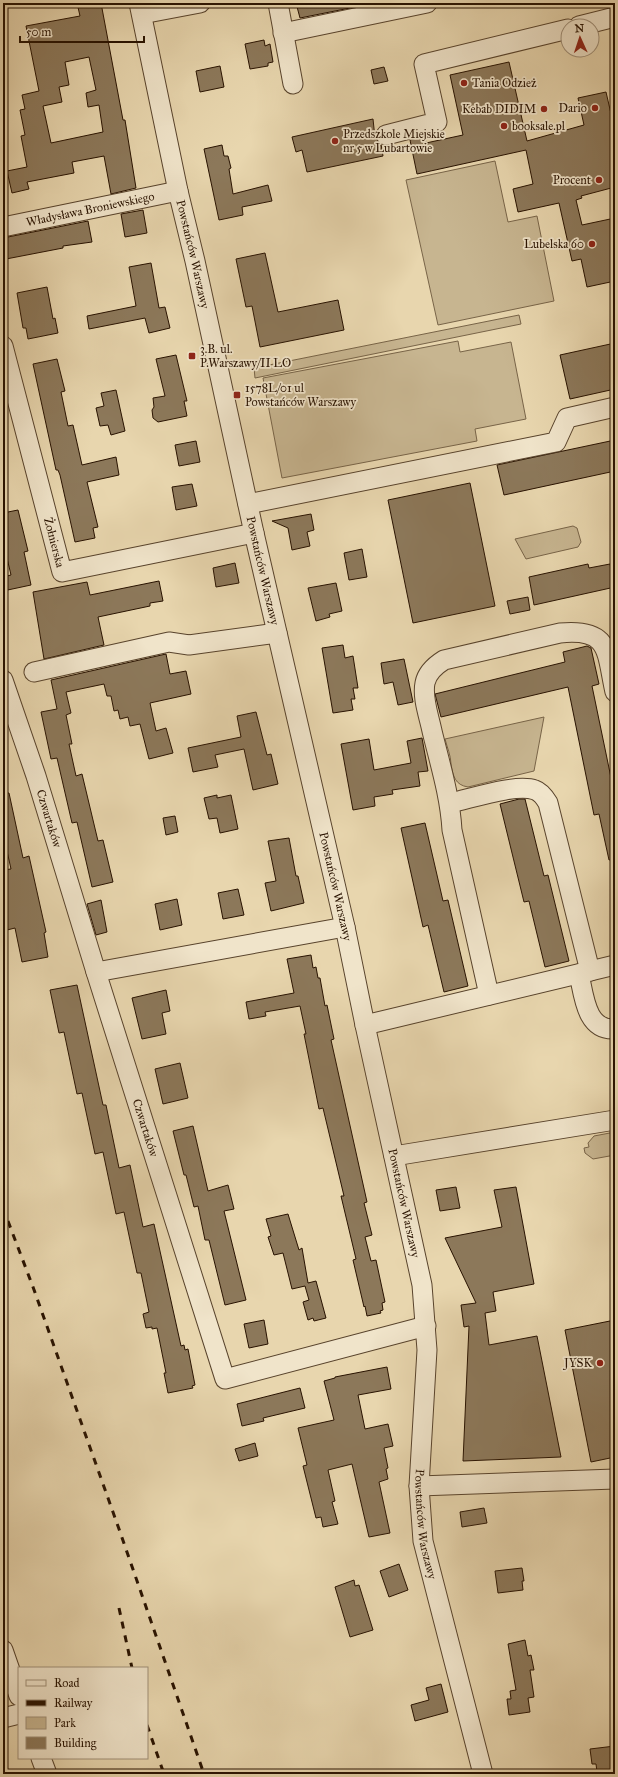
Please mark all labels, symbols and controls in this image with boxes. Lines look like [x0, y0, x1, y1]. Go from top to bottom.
scale bar [20, 18, 144, 44]
north arrow [560, 18, 600, 58]
text: N [574, 22, 585, 35]
text: 50 m [26, 25, 51, 39]
place label: Tania Odzież [472, 76, 537, 90]
marker: Tania Odzież [459, 78, 469, 88]
place label: Dario [559, 101, 587, 115]
place label: Kebab DIDIM [462, 102, 536, 116]
marker: Dario [590, 103, 600, 113]
marker: Kebab DIDIM [539, 104, 549, 114]
place label: booksale.pl [512, 119, 566, 133]
marker: booksale.pl [499, 121, 509, 131]
place label: Przedszkole Miejskie nr 5 w Lubartowie [343, 127, 445, 155]
marker: Przedszkole Miejskie nr 5 w Lubartowie [330, 136, 340, 146]
place label: Procent [553, 173, 592, 187]
marker: Procent [594, 175, 604, 185]
street label: Władysława Broniewskiego [25, 189, 156, 229]
street label: Powstańców Warszawy [173, 198, 212, 310]
place label: Lubelska 60 [524, 237, 584, 251]
marker: Lubelska 60 [587, 239, 597, 249]
place label: 3.B. ul. P.Warszawy/II LO [200, 342, 291, 370]
marker: 3.B. ul. P.Warszawy/II LO [187, 351, 197, 361]
place label: 1578L/01 ul Powstańców Warszawy [245, 381, 356, 409]
marker: 1578L/01 ul Powstańców Warszawy [232, 390, 242, 400]
street label: Powstańców Warszawy [244, 515, 282, 627]
street label: Żołnierska [41, 516, 68, 570]
street label: Czwartaków [34, 788, 65, 849]
street label: Powstańców Warszawy [316, 831, 355, 942]
street label: Czwartaków [130, 1097, 161, 1159]
street label: Powstańców Warszawy [385, 1147, 423, 1259]
place label: JYSK [562, 1356, 592, 1371]
marker: JYSK [595, 1358, 605, 1368]
street label: Powstańców Warszawy [412, 1469, 440, 1581]
legend [18, 1667, 148, 1759]
text: Road [54, 1676, 80, 1690]
text: Railway [54, 1696, 93, 1710]
text: Park [54, 1716, 76, 1730]
text: Building [54, 1736, 97, 1751]

